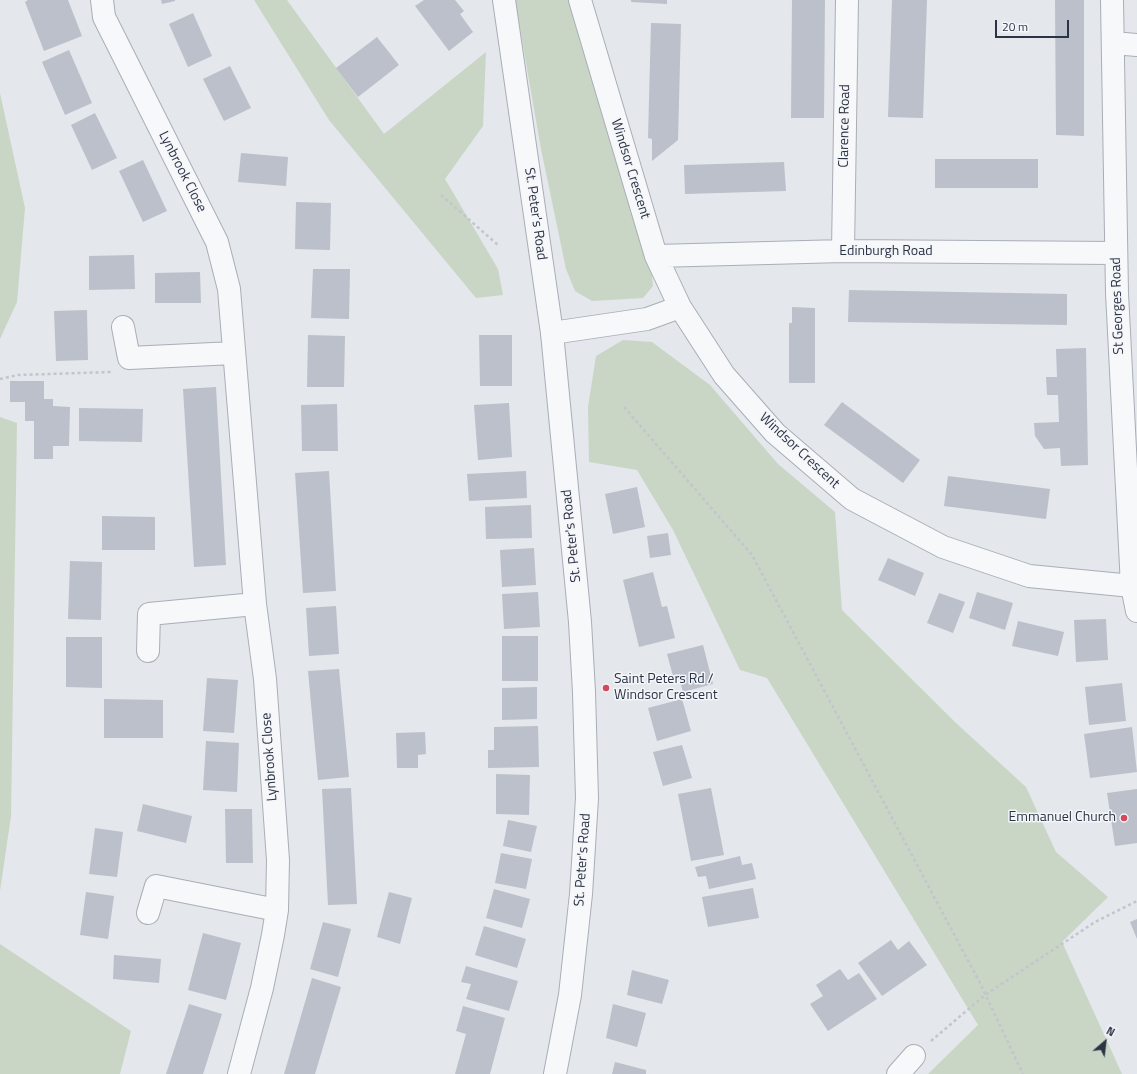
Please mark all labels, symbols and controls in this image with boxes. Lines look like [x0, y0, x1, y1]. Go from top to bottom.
scale bar [997, 12, 1071, 38]
text: 20 m [1002, 17, 1028, 36]
street label: Clarence Road [836, 84, 854, 168]
street label: Windsor Crescent [607, 117, 653, 221]
street label: Lynbrook Close [154, 129, 210, 215]
street label: St. Peter's Road [520, 167, 550, 261]
street label: Edinburgh Road [839, 244, 933, 260]
street label: St Georges Road [1108, 257, 1128, 355]
street label: Windsor Crescent [755, 410, 843, 492]
street label: St. Peter's Road [559, 489, 585, 583]
place label: Saint Peters Rd / Windsor Crescent [614, 672, 718, 704]
marker: Saint Peters Rd / Windsor Crescent [601, 683, 611, 693]
street label: Lynbrook Close [259, 712, 281, 802]
place label: Emmanuel Church [1009, 810, 1116, 826]
street label: St. Peter's Road [571, 813, 595, 907]
marker: Emmanuel Church [1119, 813, 1129, 823]
north arrow [1085, 1022, 1125, 1062]
text: N [1104, 1023, 1118, 1040]

